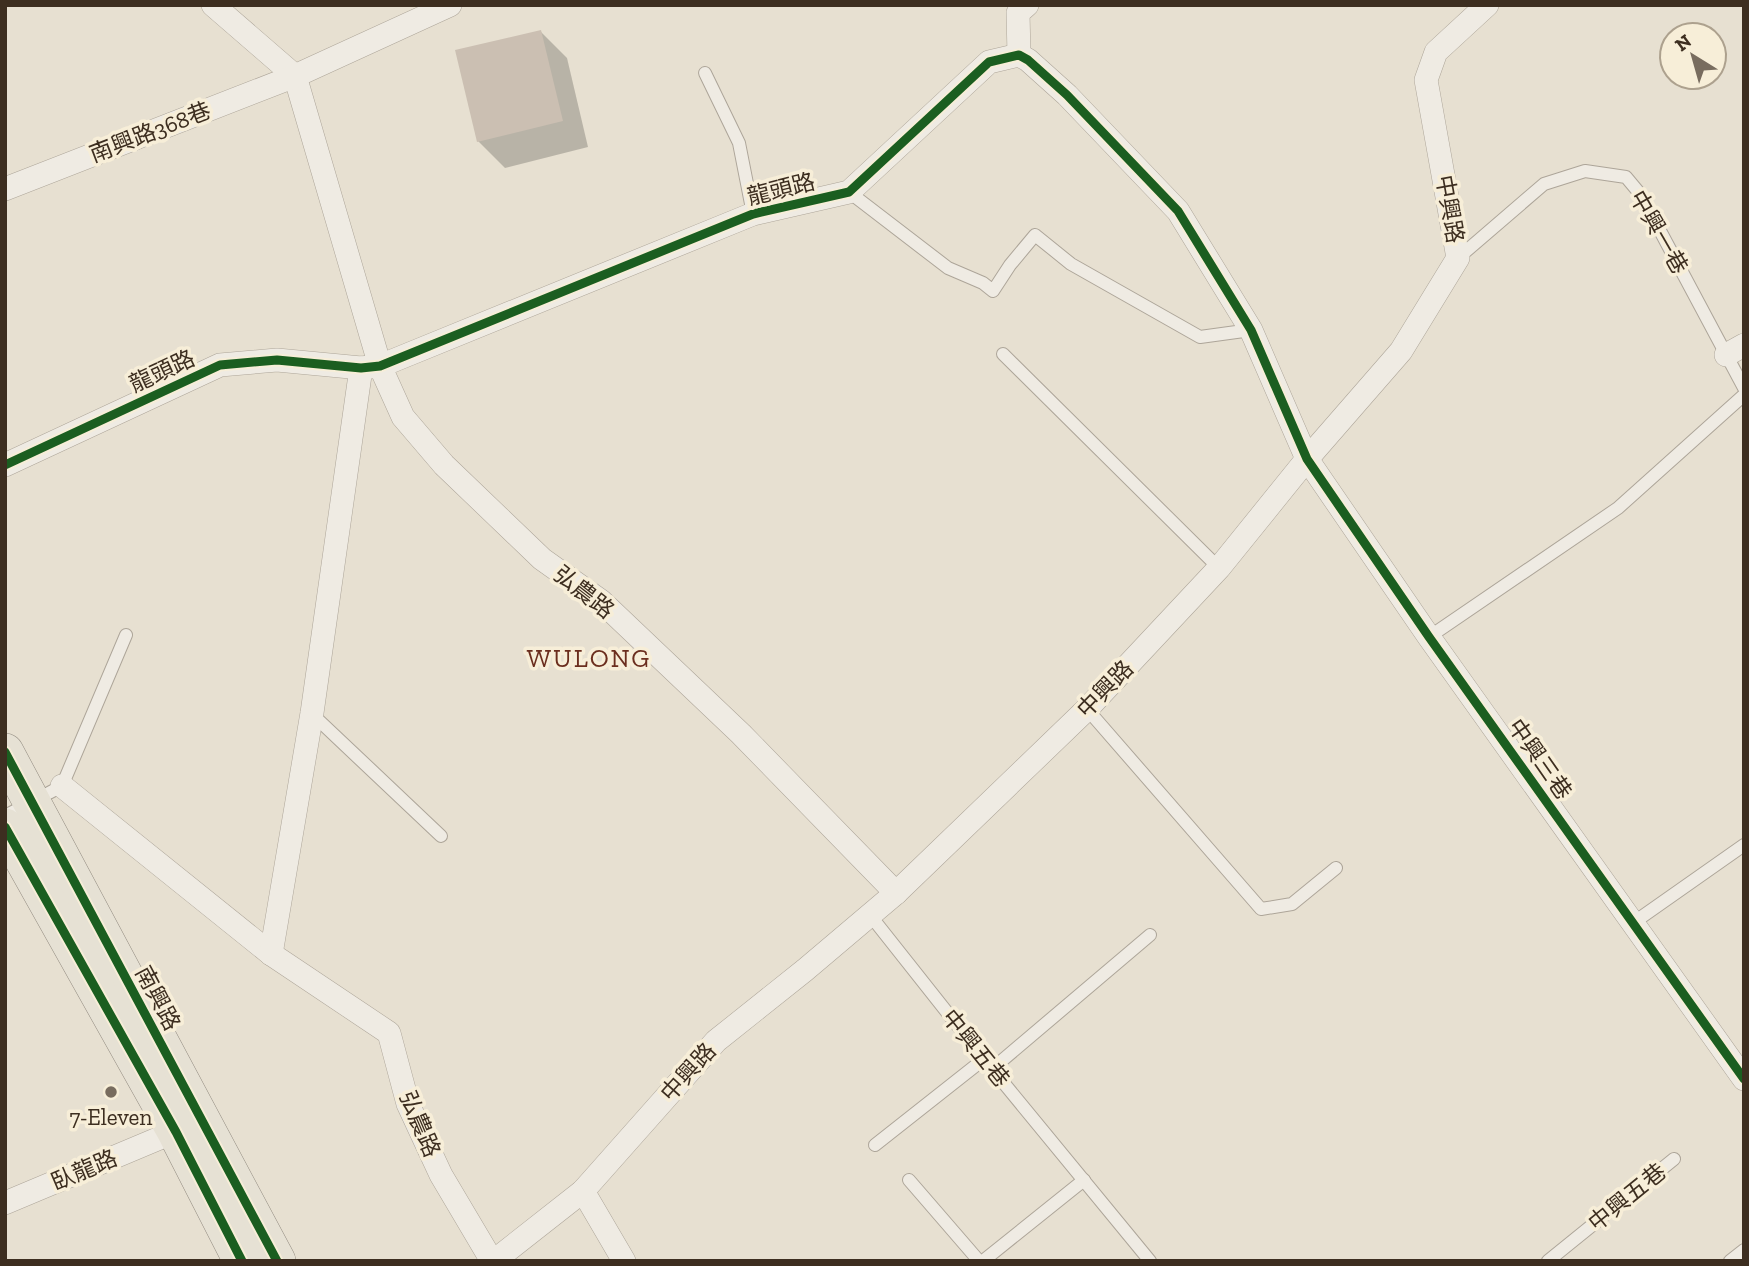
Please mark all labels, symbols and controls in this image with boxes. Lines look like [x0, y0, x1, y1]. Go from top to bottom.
north arrow [1658, 21, 1728, 91]
text: N [1670, 29, 1696, 56]
street label: 南興路368巷 [85, 96, 215, 168]
street label: 龍頭路 [744, 167, 818, 211]
street label: 中興路 [1430, 173, 1470, 245]
street label: 中興一巷 [1624, 185, 1694, 279]
street label: 龍頭路 [125, 344, 199, 398]
street label: 弘農路 [548, 560, 620, 624]
district label: WULONG [527, 642, 651, 674]
street label: 中興路 [1071, 654, 1139, 724]
street label: 中興三巷 [1502, 713, 1578, 805]
street label: 南興路 [129, 961, 187, 1035]
street label: 中興五巷 [936, 1003, 1016, 1093]
street label: 中興路 [655, 1037, 721, 1107]
marker: 7-Eleven [103, 1084, 119, 1100]
street label: 弘農路 [394, 1087, 446, 1161]
place label: 7-Eleven [69, 1103, 153, 1131]
street label: 臥龍路 [47, 1144, 121, 1196]
street label: 中興五巷 [1582, 1157, 1672, 1237]

